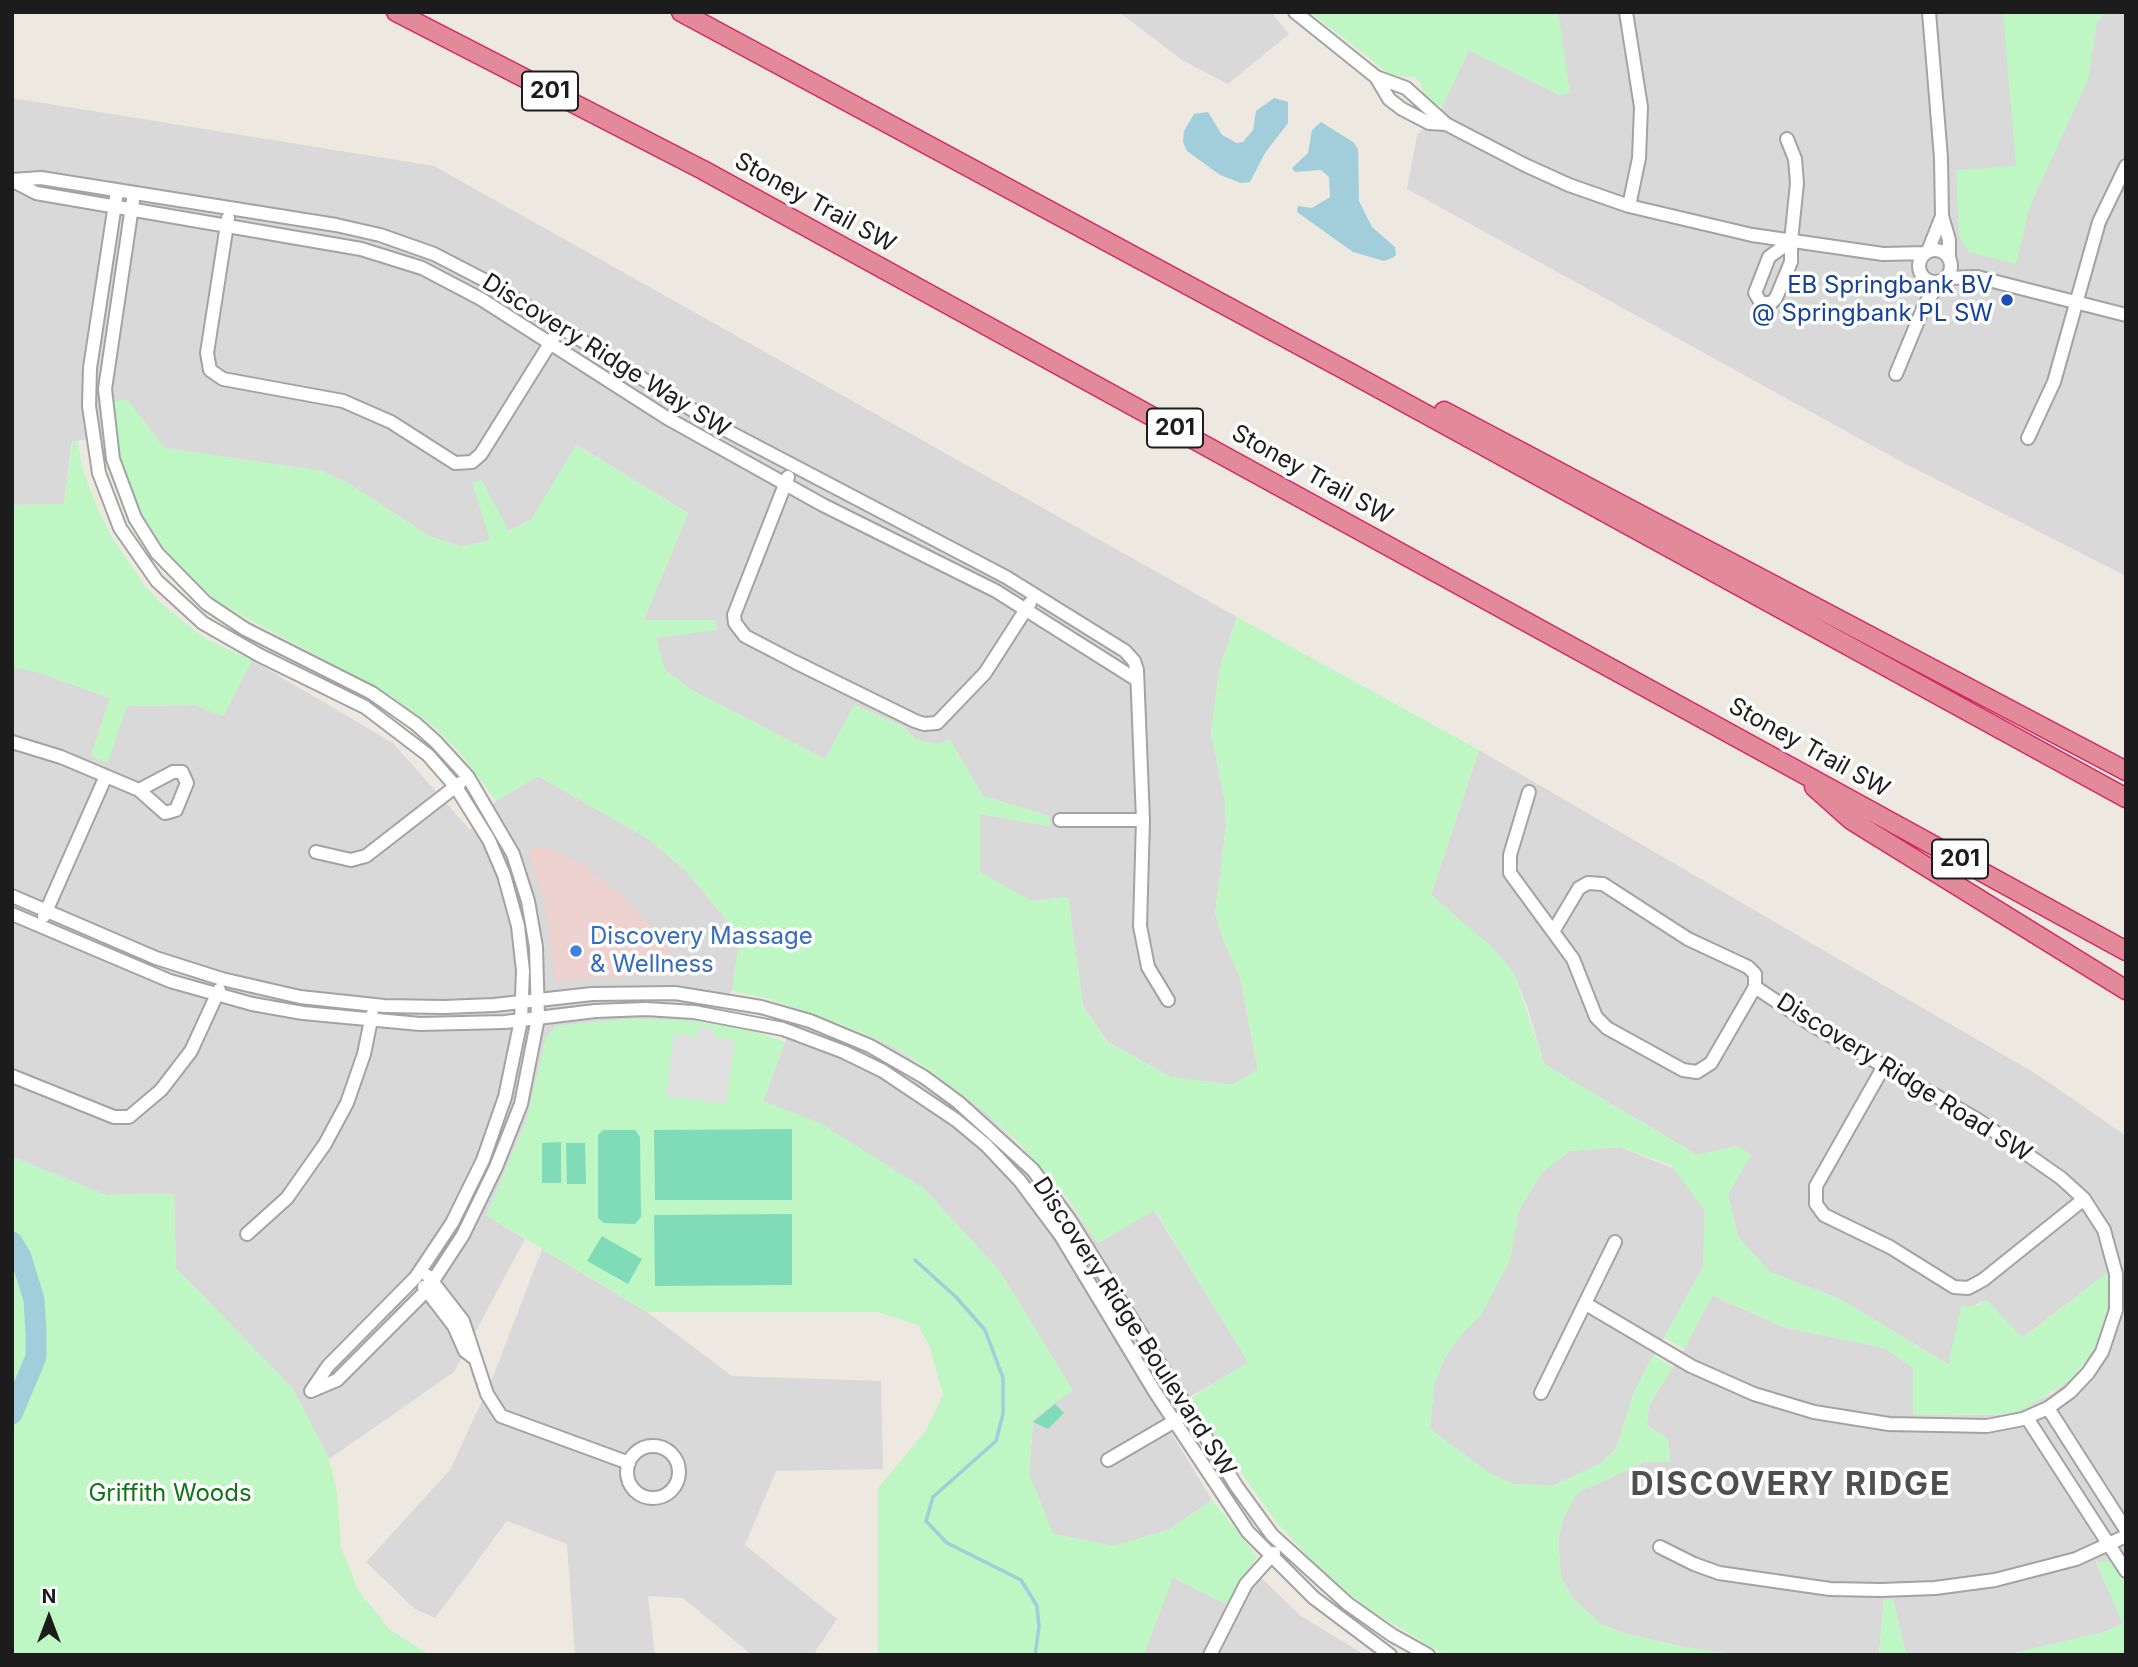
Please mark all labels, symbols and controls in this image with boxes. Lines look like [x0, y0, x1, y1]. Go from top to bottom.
road number: 201 [522, 72, 578, 110]
street label: Stoney Trail SW [730, 147, 900, 259]
street label: Discovery Ridge Way SW [477, 268, 735, 444]
place label: EB Springbank BV @ Springbank PL SW [1752, 272, 1993, 328]
marker: EB Springbank BV @ Springbank PL SW [1999, 292, 2015, 308]
road number: 201 [1147, 408, 1203, 448]
street label: Stoney Trail SW [1227, 419, 1397, 531]
street label: Stoney Trail SW [1724, 692, 1894, 804]
road number: 201 [1932, 839, 1988, 878]
place label: Discovery Massage & Wellness [590, 923, 813, 979]
marker: Discovery Massage & Wellness [568, 943, 584, 959]
street label: Discovery Ridge Road SW [1771, 988, 2037, 1168]
street label: Discovery Ridge Boulevard SW [1026, 1172, 1242, 1482]
district label: DISCOVERY RIDGE [1632, 1466, 1950, 1504]
park label: Griffith Woods [88, 1480, 252, 1508]
north arrow [14, 1583, 84, 1653]
text: N [42, 1585, 56, 1608]

